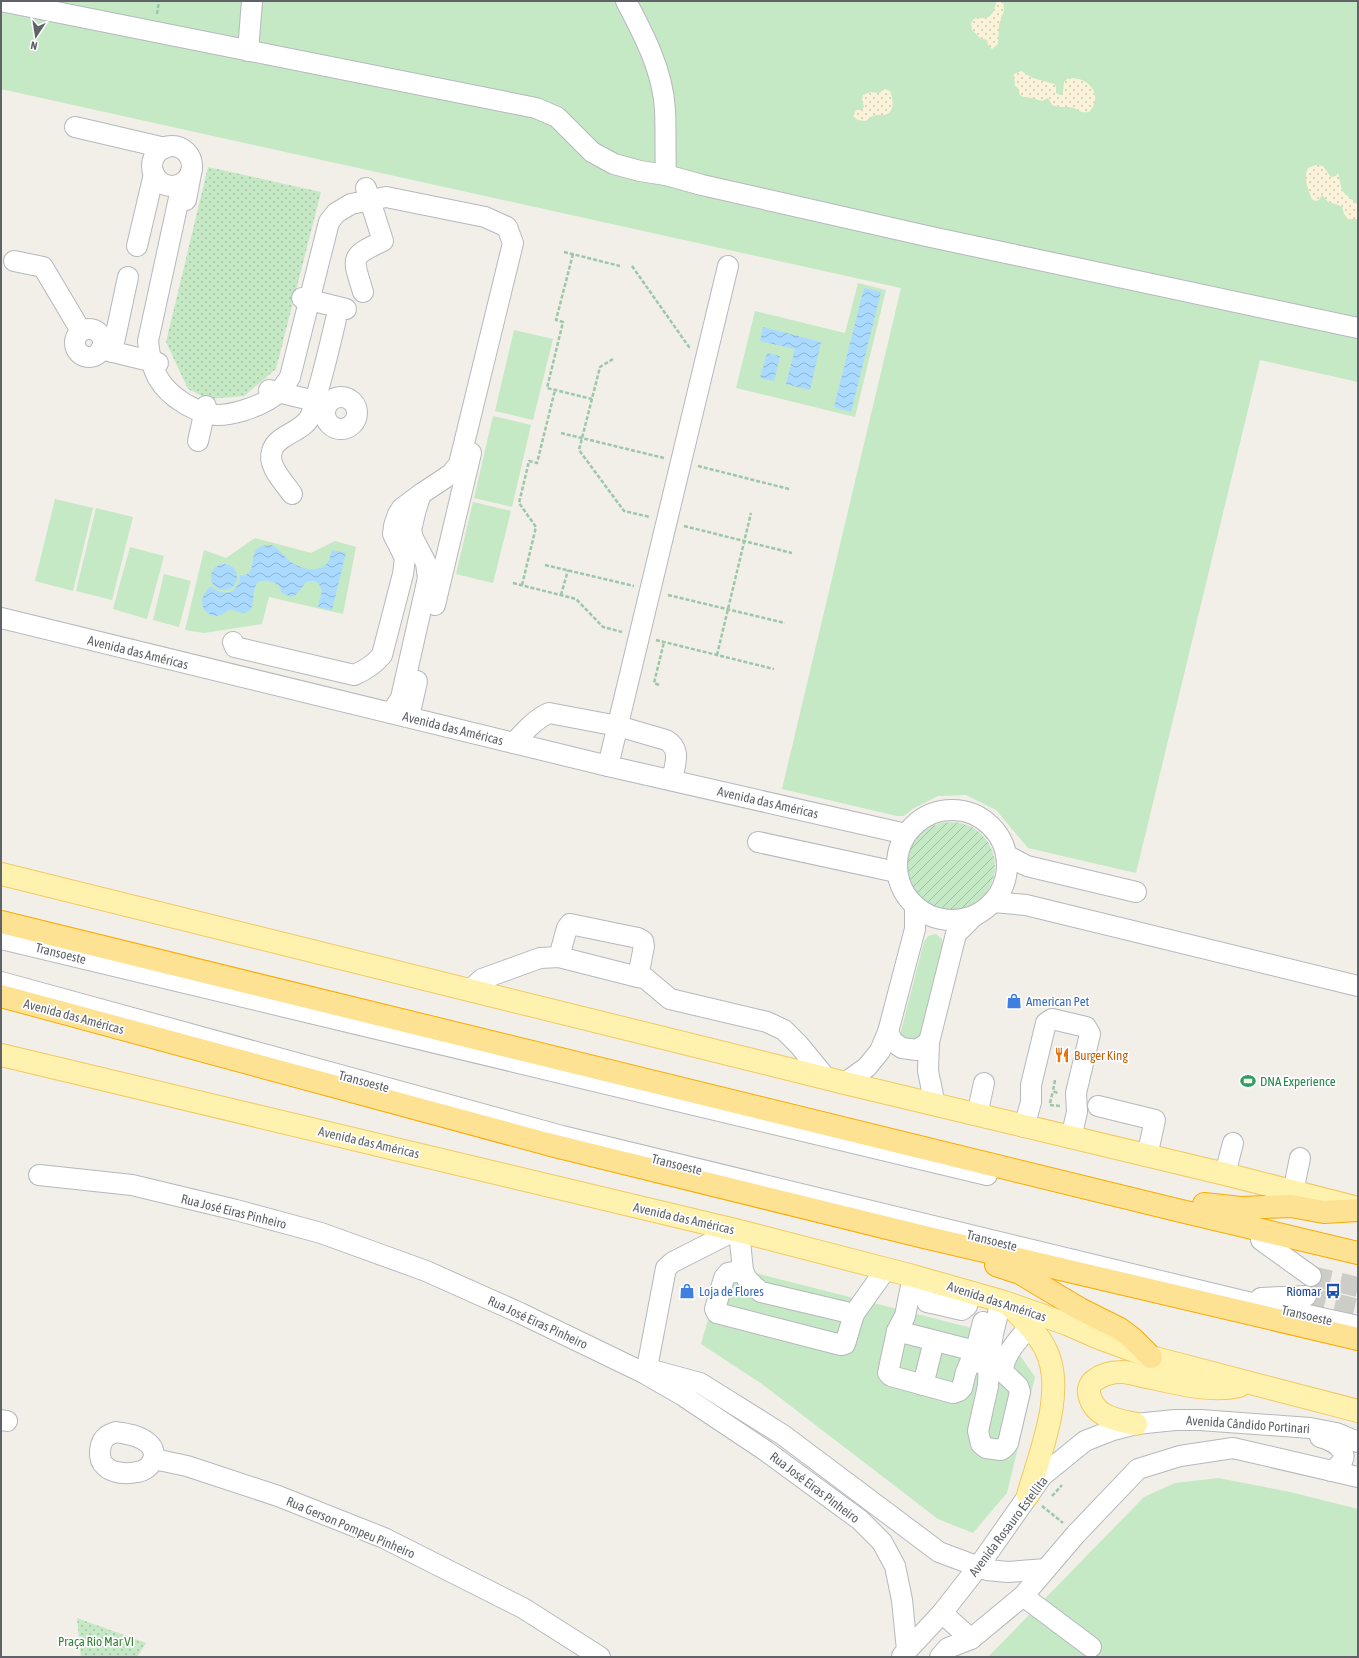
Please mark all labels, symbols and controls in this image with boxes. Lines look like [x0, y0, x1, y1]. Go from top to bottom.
north arrow [16, 16, 56, 56]
text: N [29, 39, 38, 52]
street label: Avenida das Américas [86, 633, 190, 672]
street label: Avenida das Américas [401, 709, 505, 748]
street label: Avenida das Américas [716, 784, 820, 822]
street label: Transoeste [34, 940, 88, 967]
shop icon: American Pet [1005, 992, 1023, 1010]
place label: American Pet [1026, 994, 1090, 1009]
street label: Avenida das Américas [22, 996, 126, 1037]
restaurant icon: Burger King [1053, 1046, 1071, 1064]
place label: Burger King [1074, 1048, 1128, 1063]
street label: Transoeste [337, 1068, 391, 1095]
sports icon: DNA Experience [1239, 1072, 1257, 1090]
place label: DNA Experience [1260, 1074, 1336, 1089]
street label: Avenida das Américas [317, 1124, 421, 1162]
street label: Transoeste [650, 1151, 704, 1178]
street label: Rua José Eiras Pinheiro [180, 1191, 288, 1232]
street label: Avenida das Américas [632, 1200, 736, 1238]
street label: Transoeste [965, 1227, 1019, 1254]
street label: Avenida das Américas [945, 1278, 1049, 1325]
shop icon: Loja de Flores [678, 1282, 696, 1300]
bus stop icon: Riomar [1324, 1282, 1342, 1300]
place label: Loja de Flores [699, 1284, 764, 1299]
place label: Riomar [1286, 1284, 1321, 1299]
street label: Rua José Eiras Pinheiro [486, 1293, 590, 1352]
street label: Transoeste [1280, 1302, 1334, 1329]
street label: Avenida Cândido Portinari [1186, 1413, 1310, 1436]
street label: Rua José Eiras Pinheiro [767, 1449, 862, 1526]
street label: Avenida Rosauro Estellita [966, 1473, 1051, 1579]
street label: Rua Gerson Pompeu Pinheiro [284, 1494, 417, 1561]
park label: Praça Rio Mar VI [58, 1634, 134, 1649]

